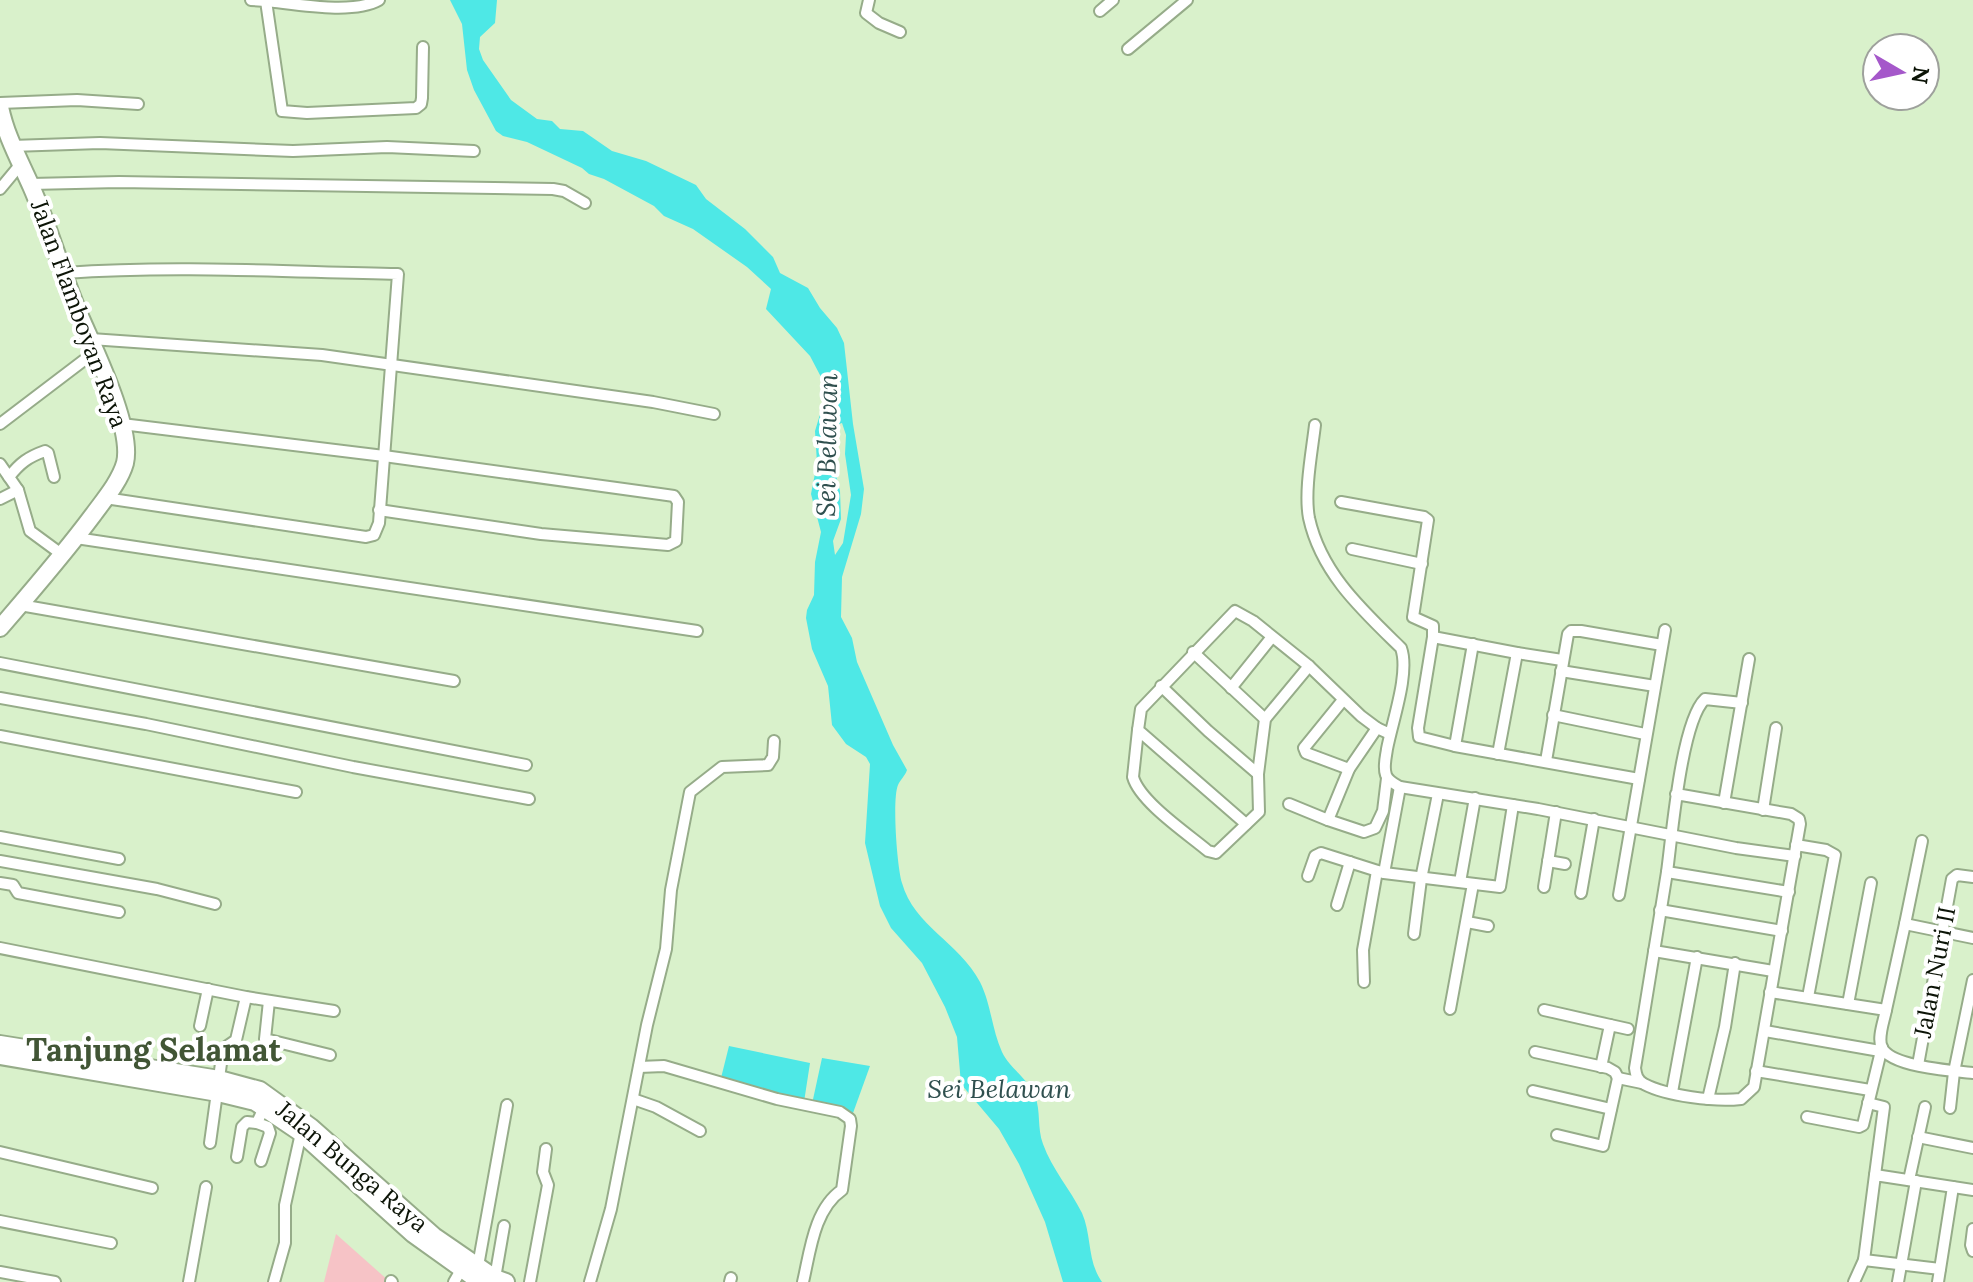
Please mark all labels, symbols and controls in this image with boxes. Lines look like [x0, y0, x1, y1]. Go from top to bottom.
north arrow [1861, 32, 1941, 112]
text: N [1906, 65, 1936, 86]
street label: Jalan Flamboyan Raya [23, 195, 135, 432]
water label: Sei Belawan [809, 373, 844, 517]
street label: Jalan Nuri II [1906, 904, 1962, 1041]
district label: Tanjung Selamat [26, 1029, 282, 1070]
water label: Sei Belawan [927, 1072, 1071, 1105]
street label: Jalan Bunga Raya [269, 1093, 435, 1239]

